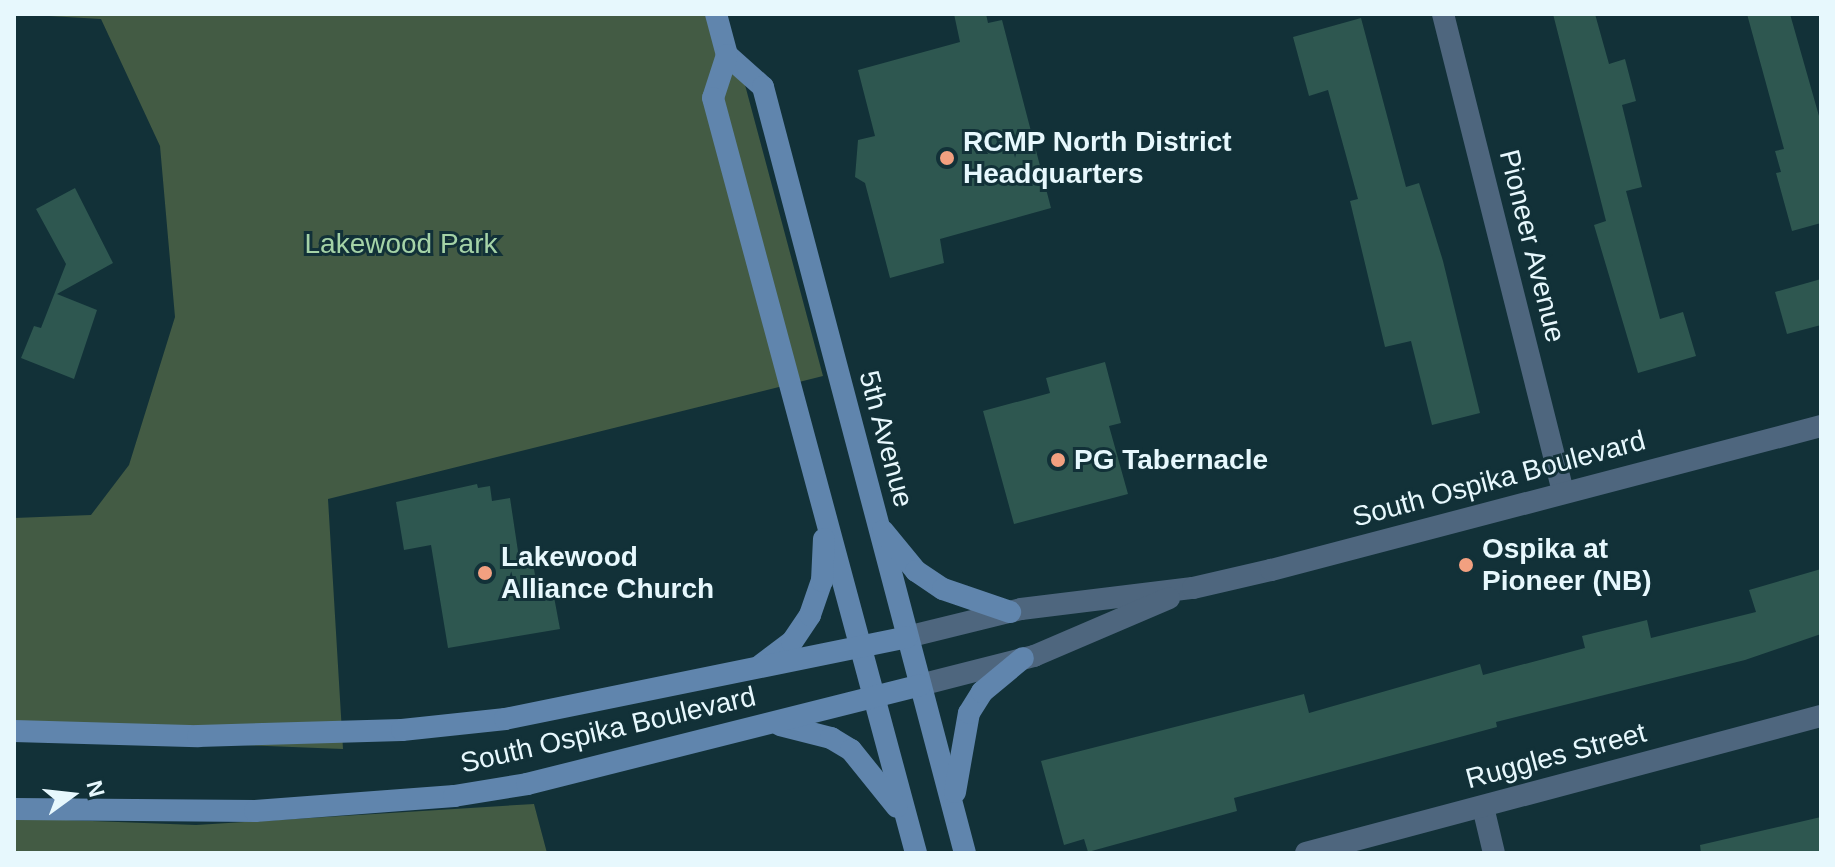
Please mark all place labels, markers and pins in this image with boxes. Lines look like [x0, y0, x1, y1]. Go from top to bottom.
place label: RCMP North District Headquarters [963, 125, 1232, 191]
marker: RCMP North District Headquarters [938, 149, 956, 167]
place label: PG Tabernacle [1074, 443, 1268, 477]
marker: PG Tabernacle [1049, 451, 1067, 469]
place label: Ospika at Pioneer (NB) [1482, 532, 1652, 598]
place label: Lakewood Alliance Church [501, 540, 714, 606]
marker: Ospika at Pioneer (NB) [1457, 556, 1475, 574]
marker: Lakewood Alliance Church [476, 564, 494, 582]

